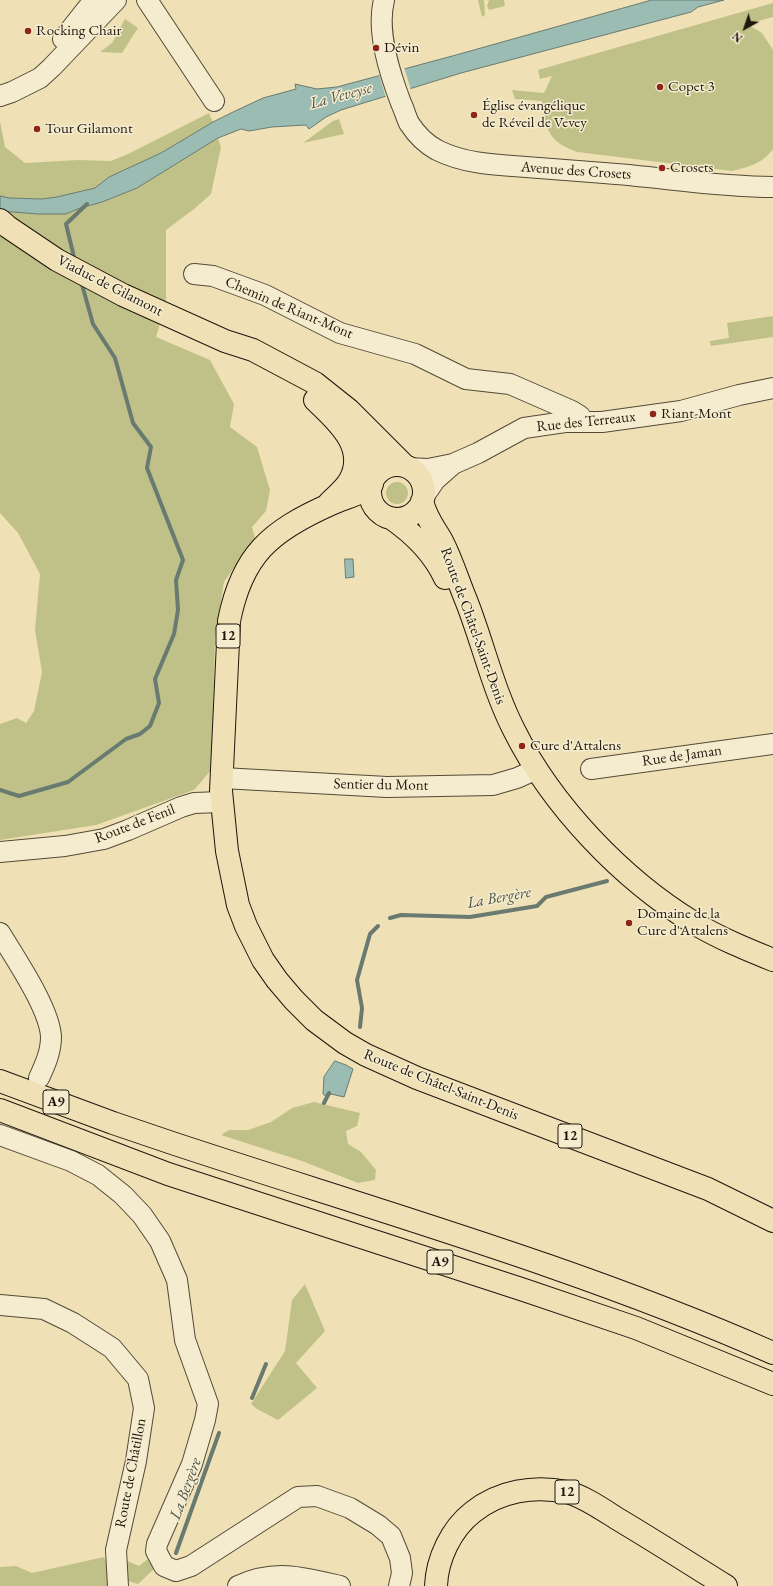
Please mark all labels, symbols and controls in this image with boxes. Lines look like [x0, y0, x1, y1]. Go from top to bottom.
north arrow [725, 8, 765, 48]
place label: Rocking Chair [36, 22, 121, 40]
marker: Rocking Chair [23, 26, 33, 36]
text: N [729, 29, 745, 45]
place label: Dévin [384, 39, 419, 57]
marker: Dévin [371, 43, 381, 53]
place label: Copet 3 [668, 78, 715, 96]
water label: La Veveyse [308, 79, 374, 113]
marker: Copet 3 [655, 82, 665, 92]
place label: Église évangélique de Réveil de Vevey [482, 97, 587, 132]
marker: Église évangélique de Réveil de Vevey [469, 110, 479, 120]
place label: Tour Gilamont [45, 120, 133, 138]
marker: Tour Gilamont [32, 124, 42, 134]
street label: Avenue des Crosets [520, 158, 632, 184]
place label: Crosets [670, 159, 713, 177]
marker: Crosets [657, 163, 667, 173]
street label: Viaduc de Gilamont [54, 252, 166, 320]
street label: Chemin de Riant-Mont [222, 273, 356, 343]
place label: Riant-Mont [661, 405, 731, 423]
street label: Rue des Terreaux [536, 408, 636, 436]
marker: Riant-Mont [648, 409, 658, 419]
street label: Route de Châtel-Saint-Denis [436, 545, 510, 707]
road number: 12 [216, 624, 240, 648]
place label: Cure d'Attalens [530, 737, 621, 755]
marker: Cure d'Attalens [517, 741, 527, 751]
street label: Rue de Jaman [641, 741, 723, 771]
street label: Sentier du Mont [333, 775, 429, 795]
street label: Route de Fenil [92, 800, 178, 848]
water label: La Bergère [465, 883, 533, 913]
place label: Domaine de la Cure d'Attalens [637, 905, 728, 940]
marker: Domaine de la Cure d'Attalens [624, 918, 634, 928]
street label: Route de Châtel-Saint-Denis [361, 1046, 521, 1124]
road number: A9 [43, 1090, 69, 1114]
road number: 12 [558, 1124, 582, 1148]
road number: A9 [427, 1250, 453, 1274]
street label: Route de Châtillon [112, 1417, 150, 1529]
water label: La Bergère [166, 1455, 206, 1523]
road number: 12 [555, 1480, 579, 1504]

